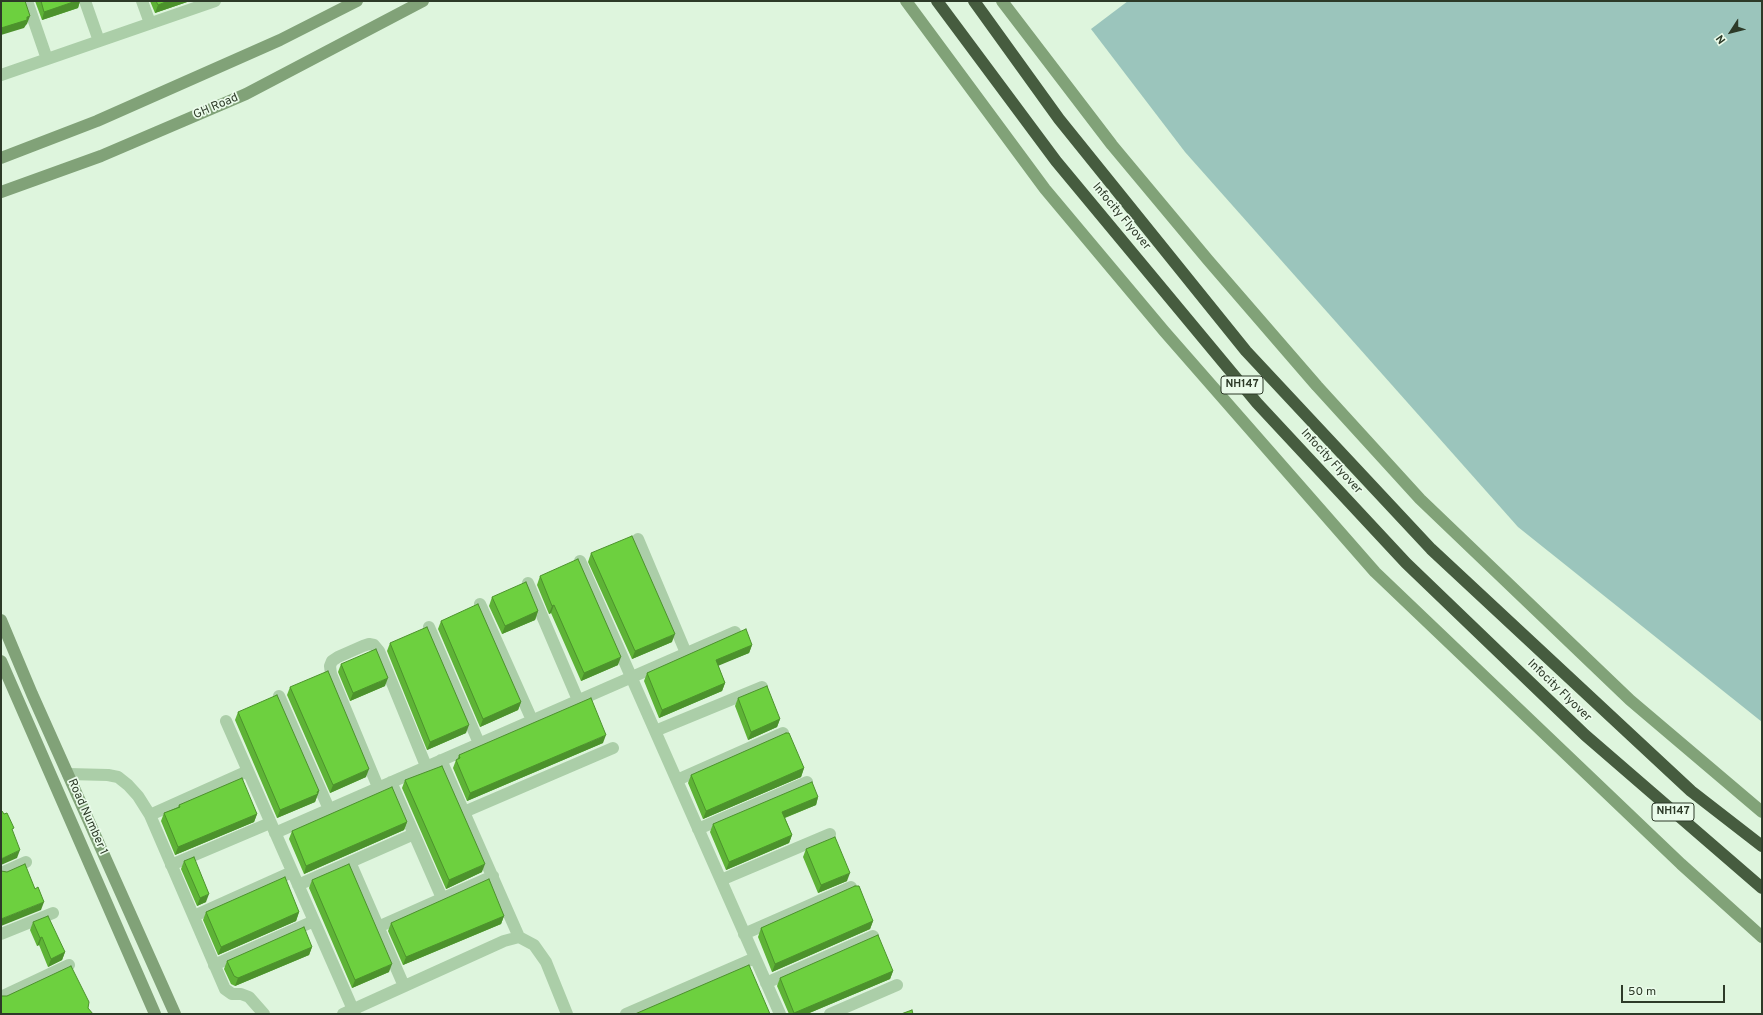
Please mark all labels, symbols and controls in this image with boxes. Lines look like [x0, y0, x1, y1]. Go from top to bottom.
north arrow [1711, 12, 1751, 52]
text: N [1713, 32, 1729, 46]
street label: GH Road [191, 91, 241, 123]
street label: Infocity Flyover [1089, 180, 1153, 254]
road number: NH147 [1221, 376, 1263, 394]
street label: Infocity Flyover [1297, 427, 1365, 497]
street label: Infocity Flyover [1524, 657, 1594, 725]
street label: Road Number 1 [64, 777, 110, 857]
road number: NH147 [1652, 803, 1694, 821]
scale bar [1623, 977, 1727, 1003]
text: 50 m [1628, 984, 1656, 1000]

